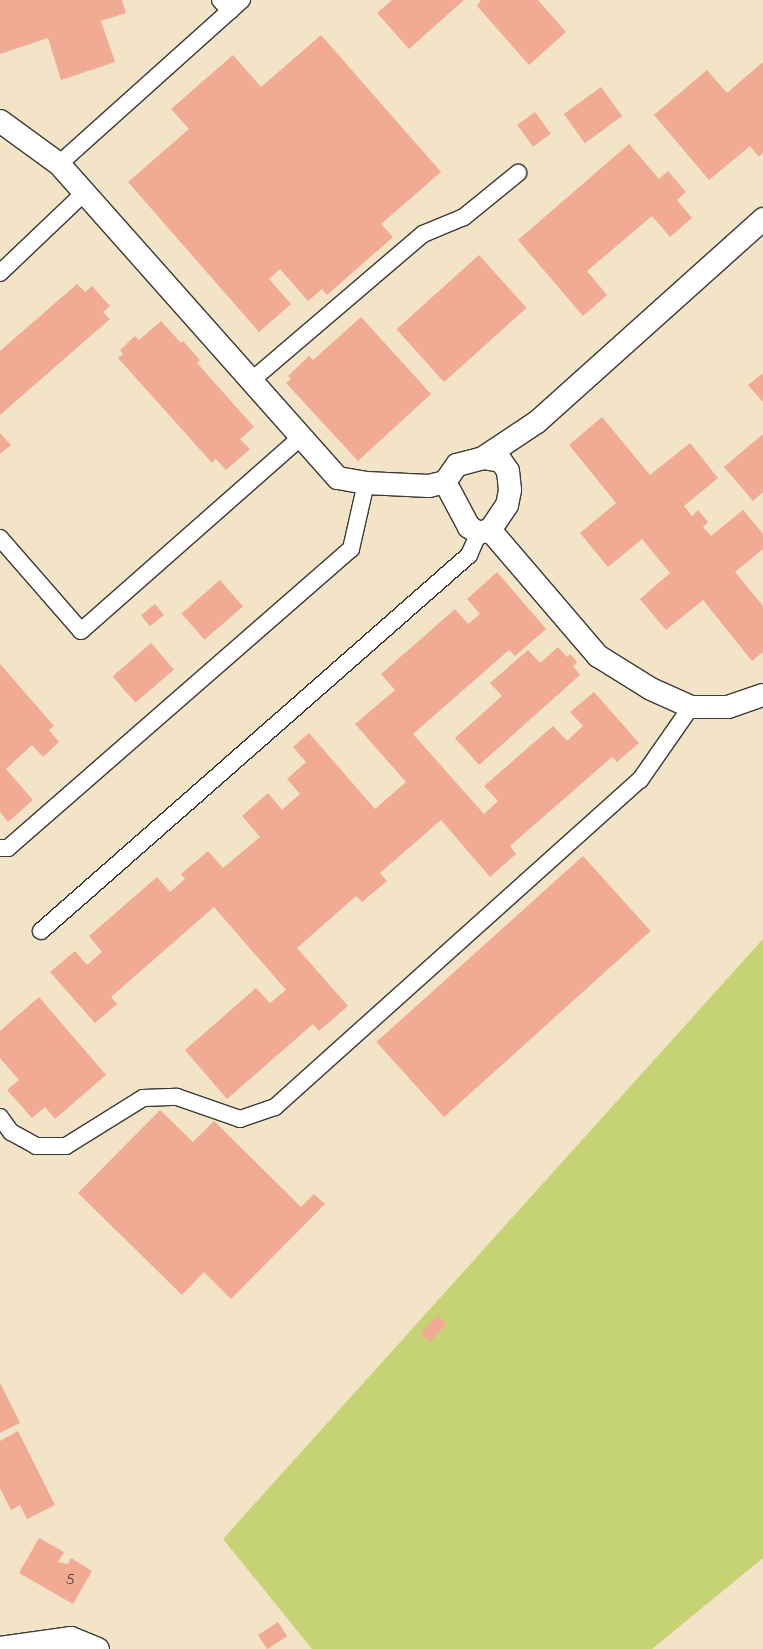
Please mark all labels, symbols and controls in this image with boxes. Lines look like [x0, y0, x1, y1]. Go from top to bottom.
house number: 5 [65, 1570, 75, 1590]

